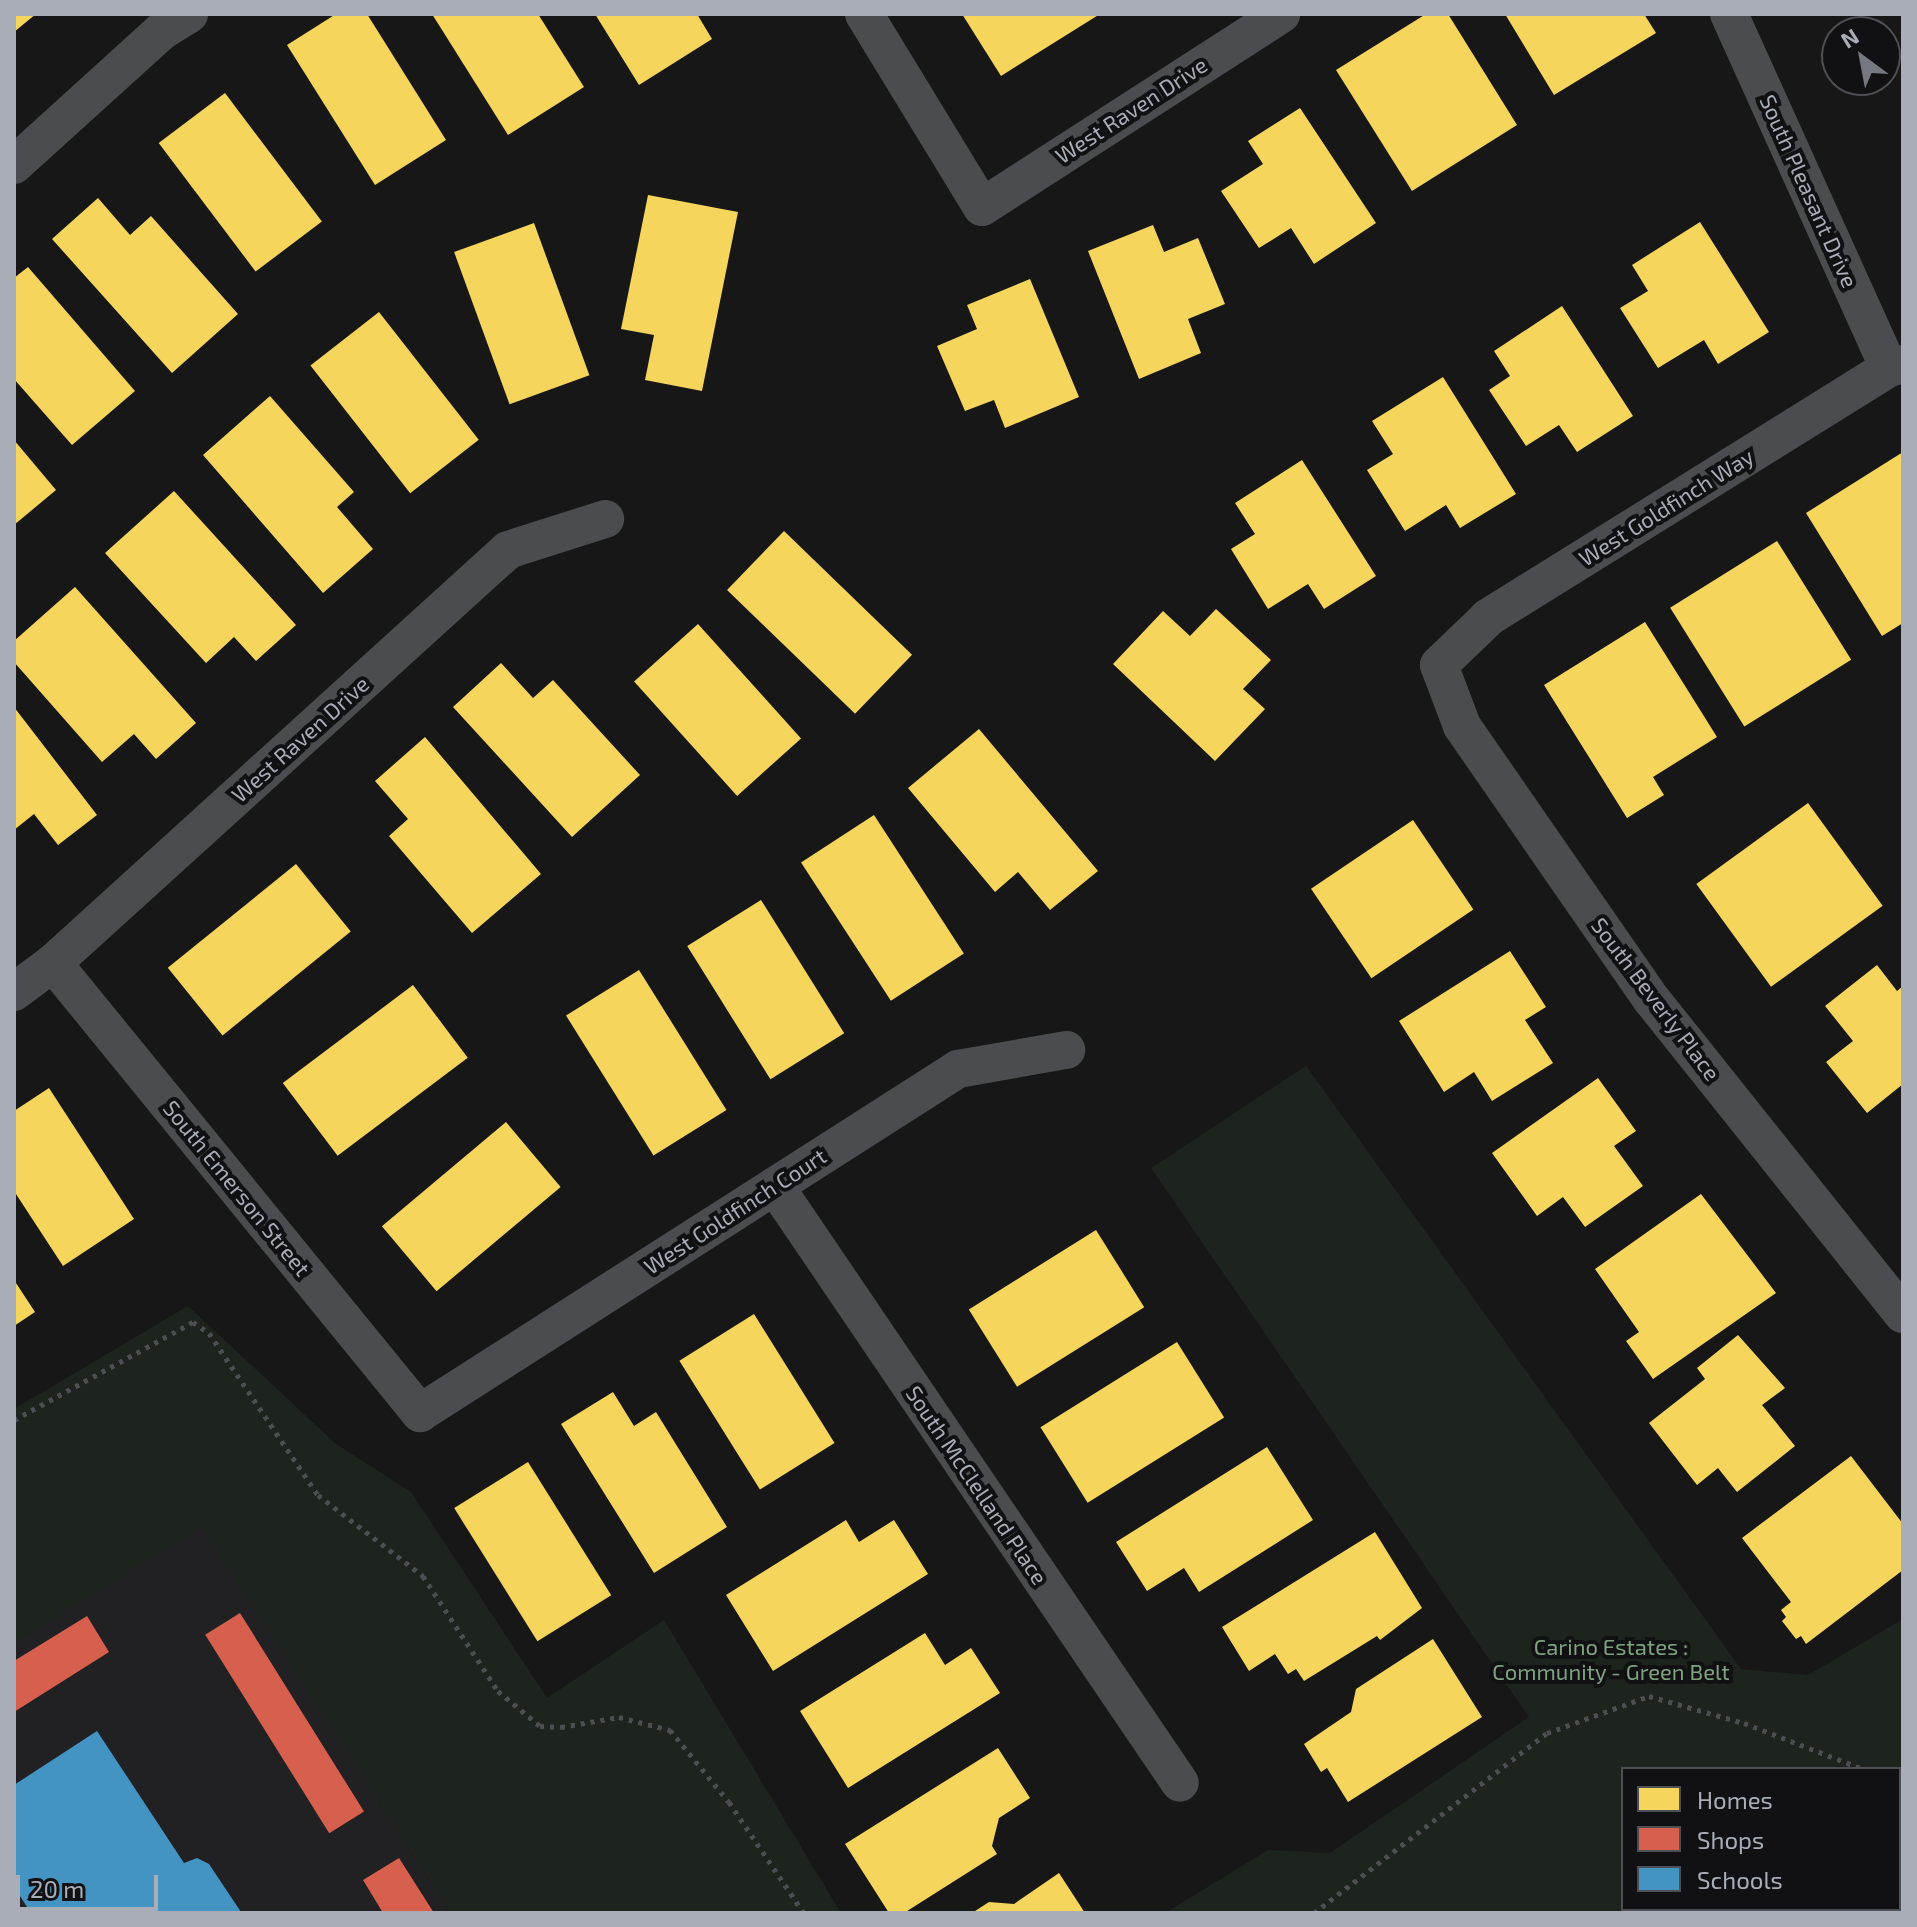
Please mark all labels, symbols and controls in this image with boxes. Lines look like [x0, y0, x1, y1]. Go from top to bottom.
north arrow [1821, 16, 1901, 96]
text: N [1836, 22, 1863, 53]
street label: West Raven Drive [1050, 51, 1212, 169]
street label: South Pleasant Drive [1755, 90, 1863, 292]
street label: West Goldfinch Way [1574, 443, 1758, 571]
street label: West Raven Drive [226, 670, 374, 808]
street label: South Beverly Place [1586, 912, 1726, 1086]
street label: South Emerson Street [158, 1095, 316, 1281]
street label: West Goldfinch Court [639, 1142, 831, 1280]
street label: South McClelland Place [901, 1381, 1053, 1589]
park label: Carino Estates : Community - Green Belt [1492, 1633, 1730, 1684]
legend [1621, 1767, 1901, 1911]
text: Homes [1697, 1785, 1773, 1814]
text: Shops [1697, 1825, 1764, 1854]
scale bar [20, 1859, 162, 1909]
text: Schools [1697, 1865, 1783, 1894]
text: 20 m [30, 1874, 84, 1903]

